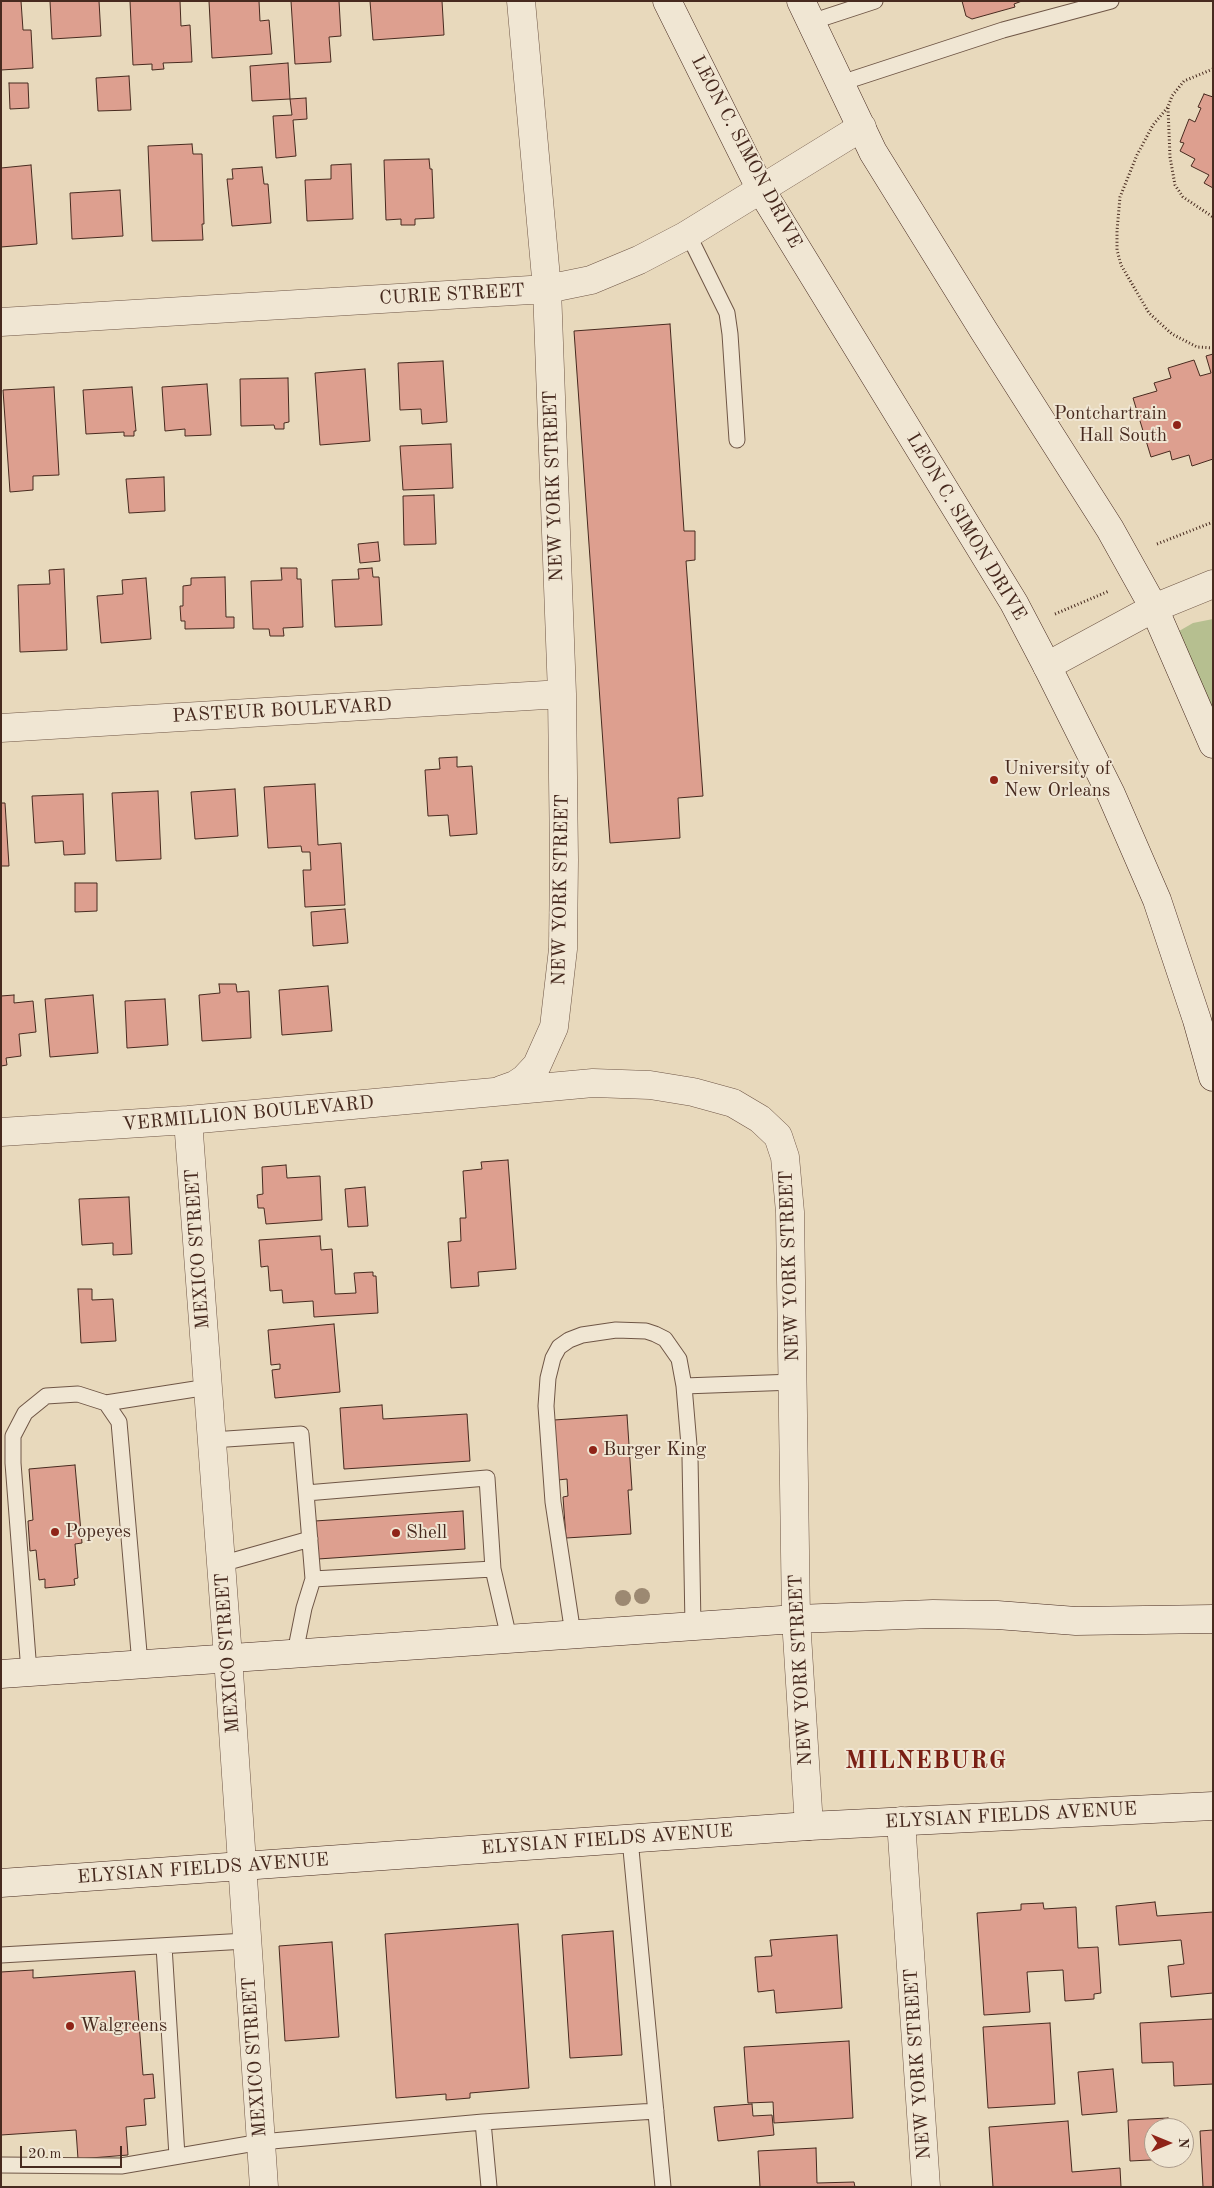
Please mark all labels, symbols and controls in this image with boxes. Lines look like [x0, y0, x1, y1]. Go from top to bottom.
street label: LEON C. SIMON DRIVE [686, 52, 806, 252]
street label: CURIE STREET [379, 280, 525, 310]
street label: NEW YORK STREET [539, 390, 569, 582]
place label: Pontchartrain Hall South [1054, 403, 1167, 447]
marker: Pontchartrain Hall South [1171, 419, 1183, 431]
street label: LEON C. SIMON DRIVE [901, 429, 1031, 625]
street label: PASTEUR BOULEVARD [172, 694, 392, 728]
place label: University of New Orleans [1004, 758, 1111, 802]
marker: University of New Orleans [988, 774, 1000, 786]
street label: NEW YORK STREET [548, 794, 574, 986]
street label: VERMILLION BOULEVARD [121, 1092, 375, 1136]
street label: MEXICO STREET [181, 1168, 215, 1330]
street label: NEW YORK STREET [775, 1170, 805, 1362]
place label: Burger King [603, 1439, 706, 1461]
marker: Burger King [587, 1444, 599, 1456]
place label: Popeyes [65, 1521, 131, 1543]
place label: Shell [406, 1522, 447, 1544]
marker: Popeyes [49, 1526, 61, 1538]
marker: Shell [390, 1527, 402, 1539]
street label: MEXICO STREET [211, 1572, 245, 1734]
street label: NEW YORK STREET [785, 1574, 817, 1766]
district label: MILNEBURG [844, 1748, 1008, 1776]
street label: ELYSIAN FIELDS AVENUE [884, 1798, 1138, 1834]
street label: ELYSIAN FIELDS AVENUE [480, 1820, 734, 1860]
street label: ELYSIAN FIELDS AVENUE [76, 1849, 330, 1889]
street label: NEW YORK STREET [900, 1968, 936, 2160]
street label: MEXICO STREET [238, 1976, 272, 2138]
place label: Walgreens [80, 2015, 167, 2037]
marker: Walgreens [64, 2020, 76, 2032]
north arrow [1144, 2118, 1194, 2168]
scale bar [22, 2136, 125, 2168]
text: N [1176, 2138, 1190, 2148]
text: 20 m [28, 2147, 62, 2162]

